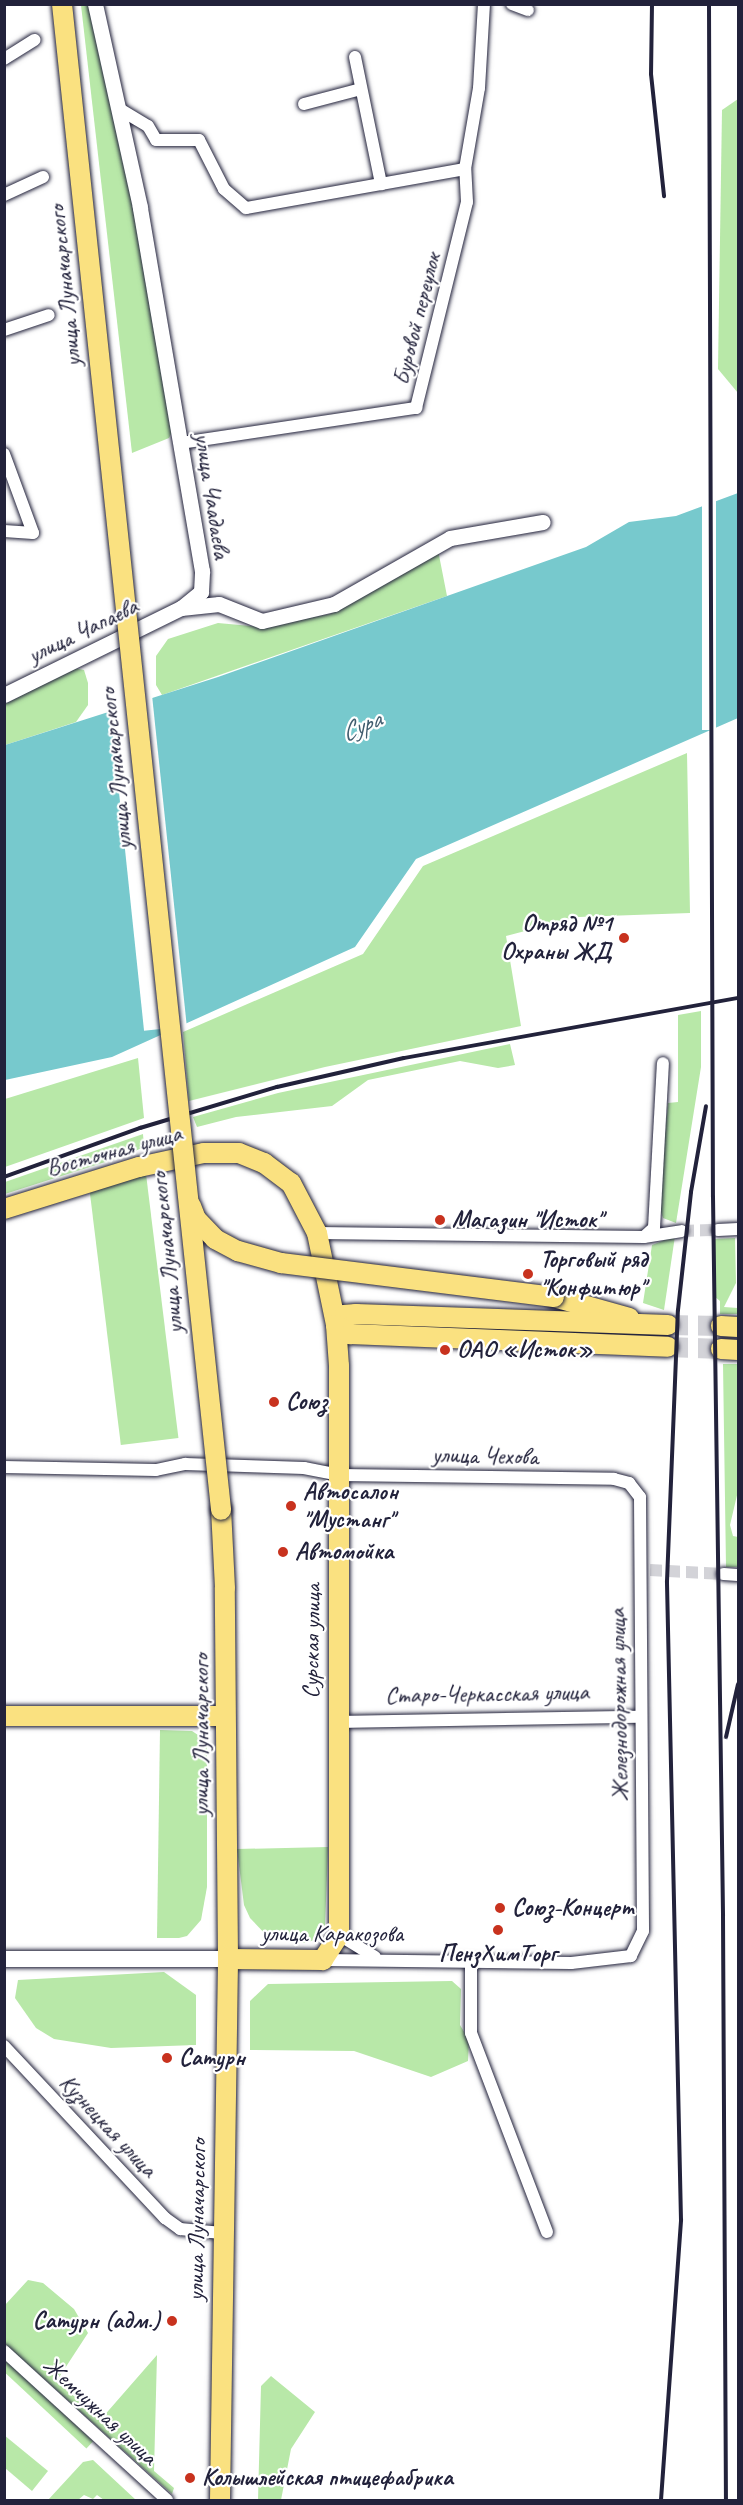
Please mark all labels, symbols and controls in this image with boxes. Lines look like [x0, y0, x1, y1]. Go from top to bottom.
street label: улица Луначарского [42, 204, 88, 368]
street label: Буровой переулок [387, 250, 447, 388]
street label: улица Чаадаева [188, 431, 236, 561]
street label: улица Чапаева [23, 592, 143, 670]
street label: улица Луначарского [93, 687, 139, 851]
water label: Сура [336, 704, 386, 748]
place label: Отряд №1 Охраны ЖД [501, 910, 612, 966]
marker: Отряд №1 Охраны ЖД [617, 931, 631, 945]
street label: Восточная улица [42, 1119, 186, 1183]
street label: улица Луначарского [144, 1171, 190, 1335]
place label: Магазин "Исток" [452, 1206, 602, 1234]
marker: Магазин "Исток" [433, 1213, 447, 1227]
place label: Торговый ряд "Конфитюр" [540, 1246, 647, 1302]
marker: Торговый ряд "Конфитюр" [521, 1267, 535, 1281]
place label: ОАО «Исток» [457, 1336, 593, 1364]
marker: ОАО «Исток» [438, 1343, 452, 1357]
place label: Союз [286, 1388, 327, 1416]
marker: Союз [267, 1395, 281, 1409]
street label: улица Чехова [432, 1441, 538, 1471]
place label: Автосалон "Мустанг" [303, 1478, 398, 1534]
marker: Автосалон "Мустанг" [284, 1499, 298, 1513]
place label: Автомойка [295, 1538, 393, 1566]
marker: Автомойка [276, 1545, 290, 1559]
street label: Сурская улица [297, 1583, 327, 1699]
street label: Железнодорожная улица [603, 1607, 635, 1803]
street label: улица Луначарского [187, 1654, 215, 1816]
street label: Старо-Черкасская улица [384, 1678, 590, 1710]
place label: Союз-Концерт [512, 1894, 633, 1922]
marker: Союз-Концерт [493, 1901, 507, 1915]
street label: улица Каракозова [261, 1920, 403, 1948]
marker: ПензХимТорг [491, 1923, 505, 1937]
place label: ПензХимТорг [439, 1940, 557, 1968]
place label: Сатурн [179, 2044, 245, 2072]
marker: Сатурн [160, 2051, 174, 2065]
street label: Кузнецкая улица [52, 2068, 164, 2184]
street label: улица Луначарского [181, 2139, 213, 2301]
place label: Сатурн (адм.) [33, 2307, 160, 2335]
marker: Сатурн (адм.) [165, 2314, 179, 2328]
street label: Жемчужная улица [36, 2350, 164, 2472]
place label: Колышлейская птицефабрика [202, 2464, 453, 2492]
marker: Колышлейская птицефабрика [183, 2471, 197, 2485]

